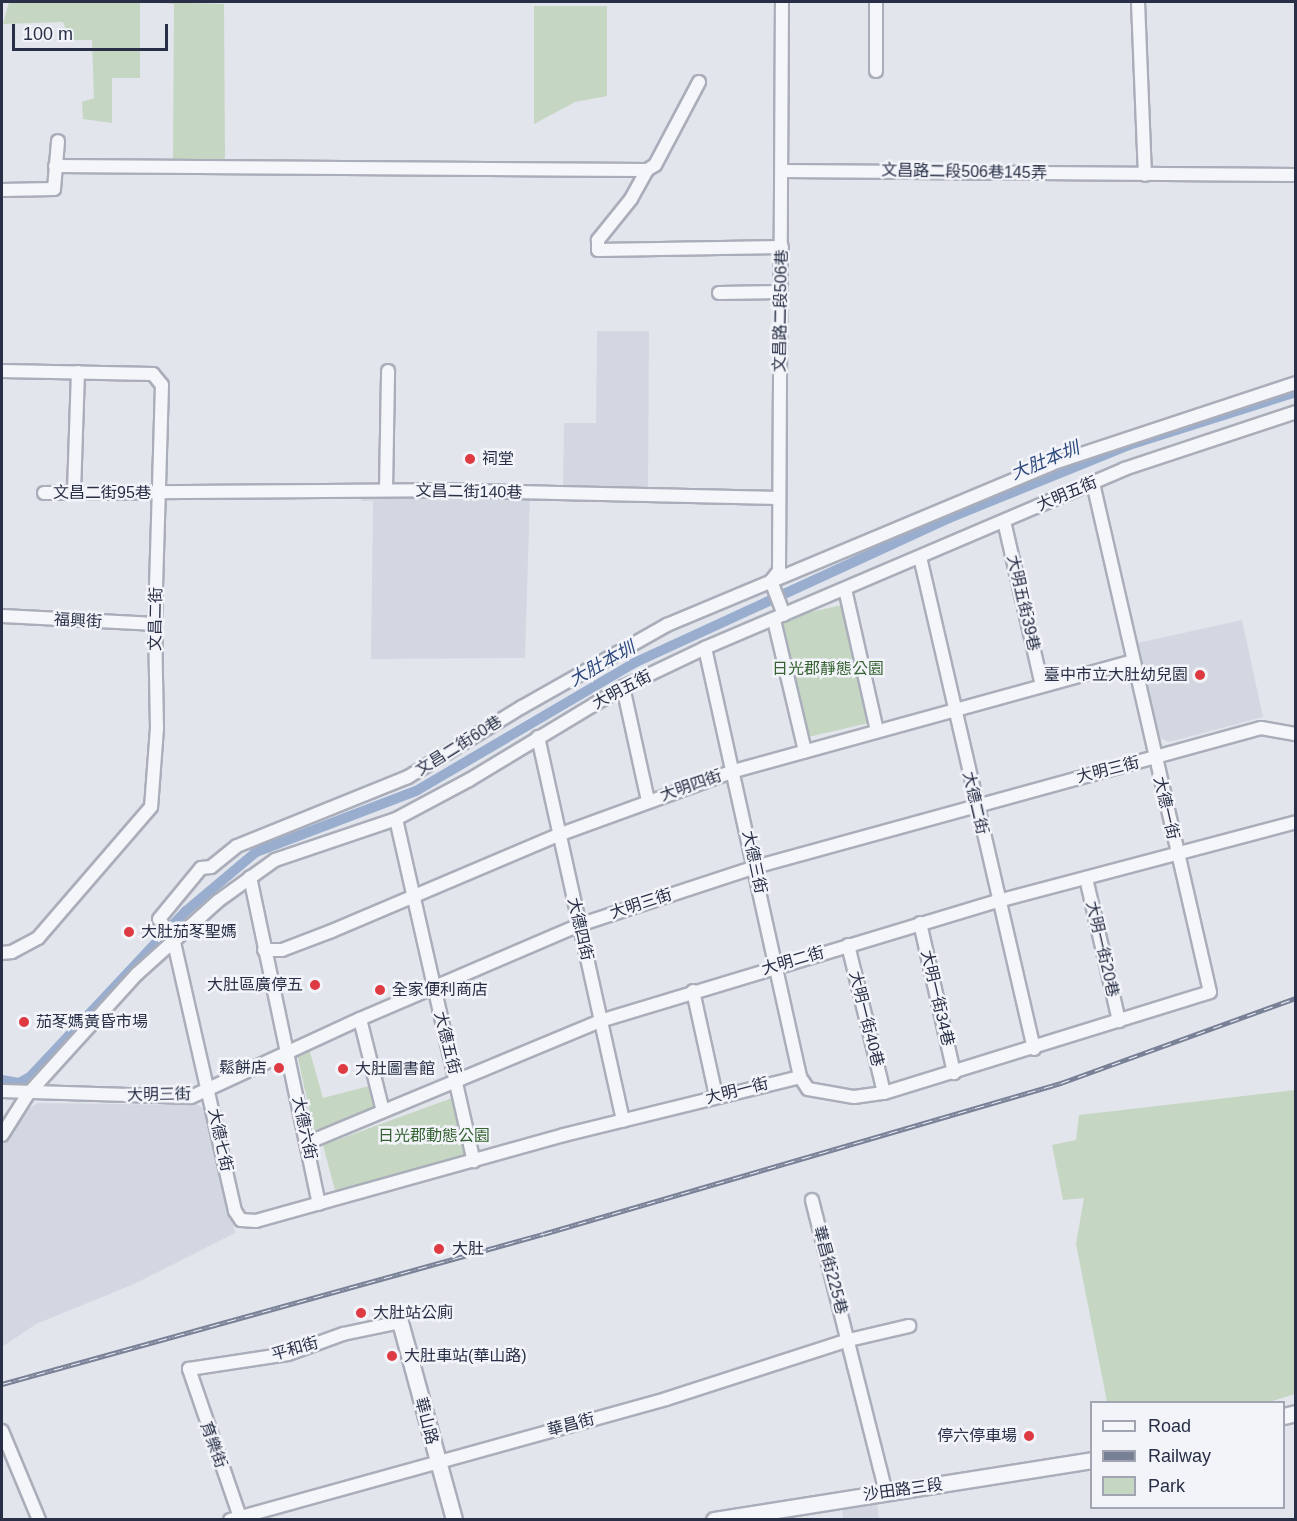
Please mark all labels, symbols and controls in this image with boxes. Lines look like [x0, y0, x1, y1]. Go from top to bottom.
scale bar [15, 12, 171, 50]
text: 100 m [23, 24, 73, 44]
street label: 文昌路二段506巷145弄 [881, 161, 1047, 183]
street label: 文昌路二段506巷 [770, 249, 792, 373]
water label: 大肚本圳 [1008, 438, 1082, 484]
place label: 祠堂 [482, 449, 514, 469]
marker: 祠堂 [463, 452, 477, 466]
street label: 大明五街 [1034, 473, 1100, 515]
street label: 文昌二街140巷 [415, 481, 523, 503]
street label: 文昌二街95巷 [53, 483, 151, 503]
street label: 大明五街39巷 [1003, 553, 1043, 653]
street label: 文昌二街 [146, 587, 166, 651]
street label: 福興街 [54, 610, 102, 632]
water label: 大肚本圳 [565, 637, 639, 691]
park label: 日光郡靜態公園 [772, 659, 884, 679]
place label: 臺中市立大肚幼兒園 [1044, 665, 1188, 685]
street label: 大明五街 [589, 667, 655, 713]
marker: 臺中市立大肚幼兒園 [1193, 668, 1207, 682]
street label: 文昌二街60巷 [412, 712, 506, 780]
street label: 大明三街 [1075, 753, 1141, 787]
street label: 大明四街 [658, 767, 724, 805]
street label: 大德二街 [958, 770, 992, 836]
street label: 大德一街 [1149, 775, 1183, 841]
street label: 大德三街 [738, 829, 770, 895]
street label: 大明三街 [608, 885, 674, 923]
street label: 大德四街 [563, 896, 597, 962]
street label: 大明一街20巷 [1082, 899, 1122, 999]
place label: 大肚茄苳聖媽 [141, 922, 237, 942]
marker: 大肚茄苳聖媽 [122, 925, 136, 939]
street label: 大明二街 [760, 943, 826, 979]
street label: 大明一街34巷 [917, 948, 957, 1048]
street label: 大明一街40巷 [845, 969, 887, 1069]
place label: 大肚區廣停五 [207, 975, 303, 995]
marker: 大肚區廣停五 [308, 978, 322, 992]
place label: 全家便利商店 [392, 980, 488, 1000]
marker: 全家便利商店 [373, 983, 387, 997]
street label: 大德五街 [430, 1010, 464, 1076]
place label: 茄苳媽黃昏市場 [36, 1012, 148, 1032]
marker: 茄苳媽黃昏市場 [17, 1015, 31, 1029]
place label: 鬆餅店 [219, 1058, 267, 1078]
place label: 大肚圖書館 [355, 1059, 435, 1079]
marker: 鬆餅店 [272, 1061, 286, 1075]
marker: 大肚圖書館 [336, 1062, 350, 1076]
street label: 大明一街 [704, 1074, 770, 1108]
street label: 大明三街 [127, 1085, 191, 1105]
street label: 大德六街 [288, 1095, 320, 1161]
street label: 大德七街 [204, 1107, 236, 1173]
park label: 日光郡動態公園 [378, 1126, 490, 1146]
street label: 華昌街225巷 [809, 1224, 851, 1316]
place label: 大肚 [452, 1239, 484, 1259]
marker: 大肚 [430, 1240, 448, 1258]
place label: 大肚站公廁 [373, 1303, 453, 1323]
marker: 大肚站公廁 [354, 1306, 368, 1320]
street label: 平和街 [269, 1333, 321, 1365]
place label: 大肚車站(華山路) [404, 1346, 527, 1366]
marker: 大肚車站(華山路) [385, 1349, 399, 1363]
street label: 華山路 [411, 1395, 441, 1447]
legend [1090, 1401, 1285, 1509]
street label: 華昌街 [545, 1410, 597, 1440]
text: Road [1148, 1416, 1191, 1436]
street label: 育樂街 [196, 1419, 230, 1471]
place label: 停六停車場 [937, 1426, 1017, 1446]
marker: 停六停車場 [1022, 1429, 1036, 1443]
text: Railway [1148, 1446, 1211, 1466]
street label: 沙田路三段 [862, 1475, 944, 1505]
text: Park [1148, 1476, 1185, 1496]

